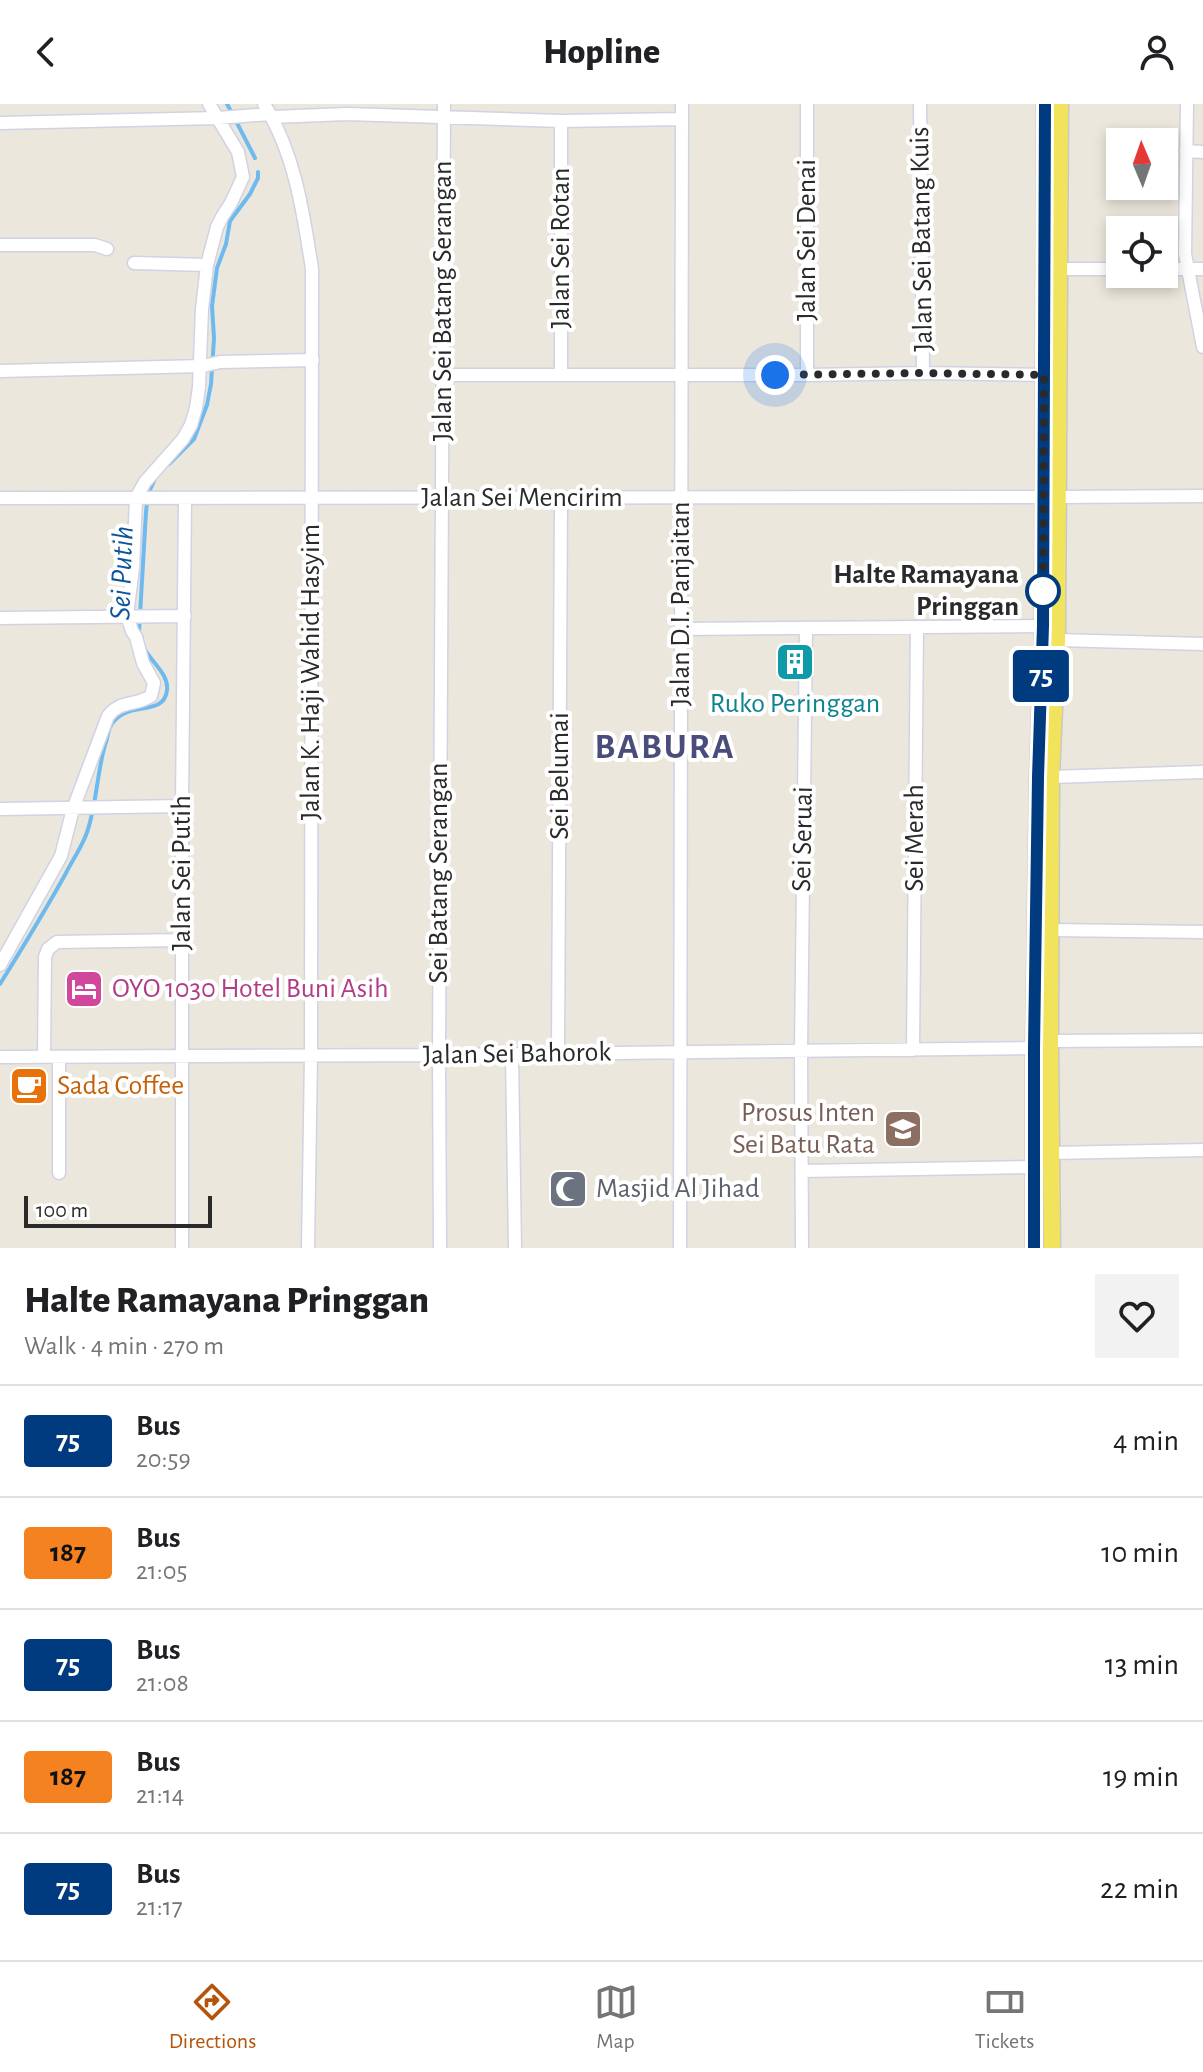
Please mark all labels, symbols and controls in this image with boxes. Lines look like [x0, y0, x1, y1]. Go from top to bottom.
icon: back [24, 30, 68, 74]
icon: person [1135, 30, 1179, 74]
text: Hopline [543, 34, 660, 70]
street label: Jalan Sei Batang Kuis [906, 126, 938, 352]
north arrow [1106, 128, 1178, 200]
map controls [1106, 128, 1178, 288]
street label: Jalan Sei Denai [793, 159, 821, 321]
street label: Jalan Sei Batang Serangan [429, 161, 457, 441]
street label: Jalan Sei Rotan [547, 168, 575, 328]
button: locate [1106, 216, 1178, 288]
your location [755, 355, 795, 395]
street label: Jalan Sei Mencirim [421, 484, 623, 512]
street label: Jalan D.I. Panjaitan [667, 502, 695, 706]
street label: Jalan K. Haji Wahid Hasyim [297, 524, 325, 820]
water label: Sei Putih [105, 525, 139, 621]
place label: Halte Ramayana Pringgan [833, 561, 1019, 621]
marker: Halte Ramayana Pringgan [1026, 574, 1060, 608]
building icon: Ruko Peringgan [774, 641, 816, 683]
line badge: 75 [1005, 650, 1077, 702]
text: 75 [1029, 662, 1053, 690]
place label: Ruko Peringgan [710, 690, 880, 718]
street label: Sei Belumai [546, 712, 574, 840]
district label: BABURA [594, 729, 736, 765]
street label: Sei Batang Serangan [425, 762, 453, 984]
street label: Sei Merah [901, 784, 929, 892]
street label: Sei Seruai [788, 786, 818, 892]
street label: Jalan Sei Putih [168, 795, 196, 951]
hotel icon: OYO 1030 Hotel Buni Asih [63, 968, 105, 1010]
place label: OYO 1030 Hotel Buni Asih [112, 975, 389, 1003]
street label: Jalan Sei Bahorok [423, 1038, 612, 1070]
cafe icon: Sada Coffee [8, 1065, 50, 1107]
place label: Sada Coffee [57, 1072, 184, 1100]
place label: Prosus Inten Sei Batu Rata [732, 1099, 875, 1159]
school or university icon: Prosus Inten Sei Batu Rata [882, 1108, 924, 1150]
mosque icon: Masjid Al Jihad [547, 1168, 589, 1210]
place label: Masjid Al Jihad [596, 1175, 760, 1203]
scale bar [24, 1192, 212, 1228]
text: 100 m [36, 1199, 88, 1221]
button: heart [1095, 1274, 1179, 1358]
text: Halte Ramayana Pringgan [24, 1282, 429, 1320]
text: Walk · 4 min · 270 m [24, 1333, 224, 1359]
text: Bus [136, 1411, 181, 1441]
text: 4 min [1113, 1426, 1179, 1456]
text: 75 [56, 1427, 80, 1455]
text: 20:59 [136, 1446, 191, 1472]
text: Bus [136, 1523, 181, 1553]
text: 10 min [1101, 1538, 1179, 1568]
text: 187 [50, 1539, 86, 1567]
text: 21:05 [136, 1558, 187, 1584]
text: Bus [136, 1635, 181, 1665]
text: 13 min [1105, 1650, 1179, 1680]
text: 75 [56, 1651, 80, 1679]
text: 21:08 [136, 1670, 189, 1696]
text: Bus [136, 1747, 181, 1777]
text: 19 min [1103, 1762, 1179, 1792]
text: 187 [50, 1763, 86, 1791]
text: 21:14 [136, 1782, 184, 1808]
text: Bus [136, 1859, 181, 1889]
text: 22 min [1100, 1874, 1179, 1904]
text: 75 [56, 1875, 80, 1903]
text: 21:17 [136, 1894, 183, 1920]
tab: Directions [169, 1980, 256, 2054]
tab: Map [594, 1980, 638, 2054]
tab: Tickets [975, 1980, 1034, 2054]

